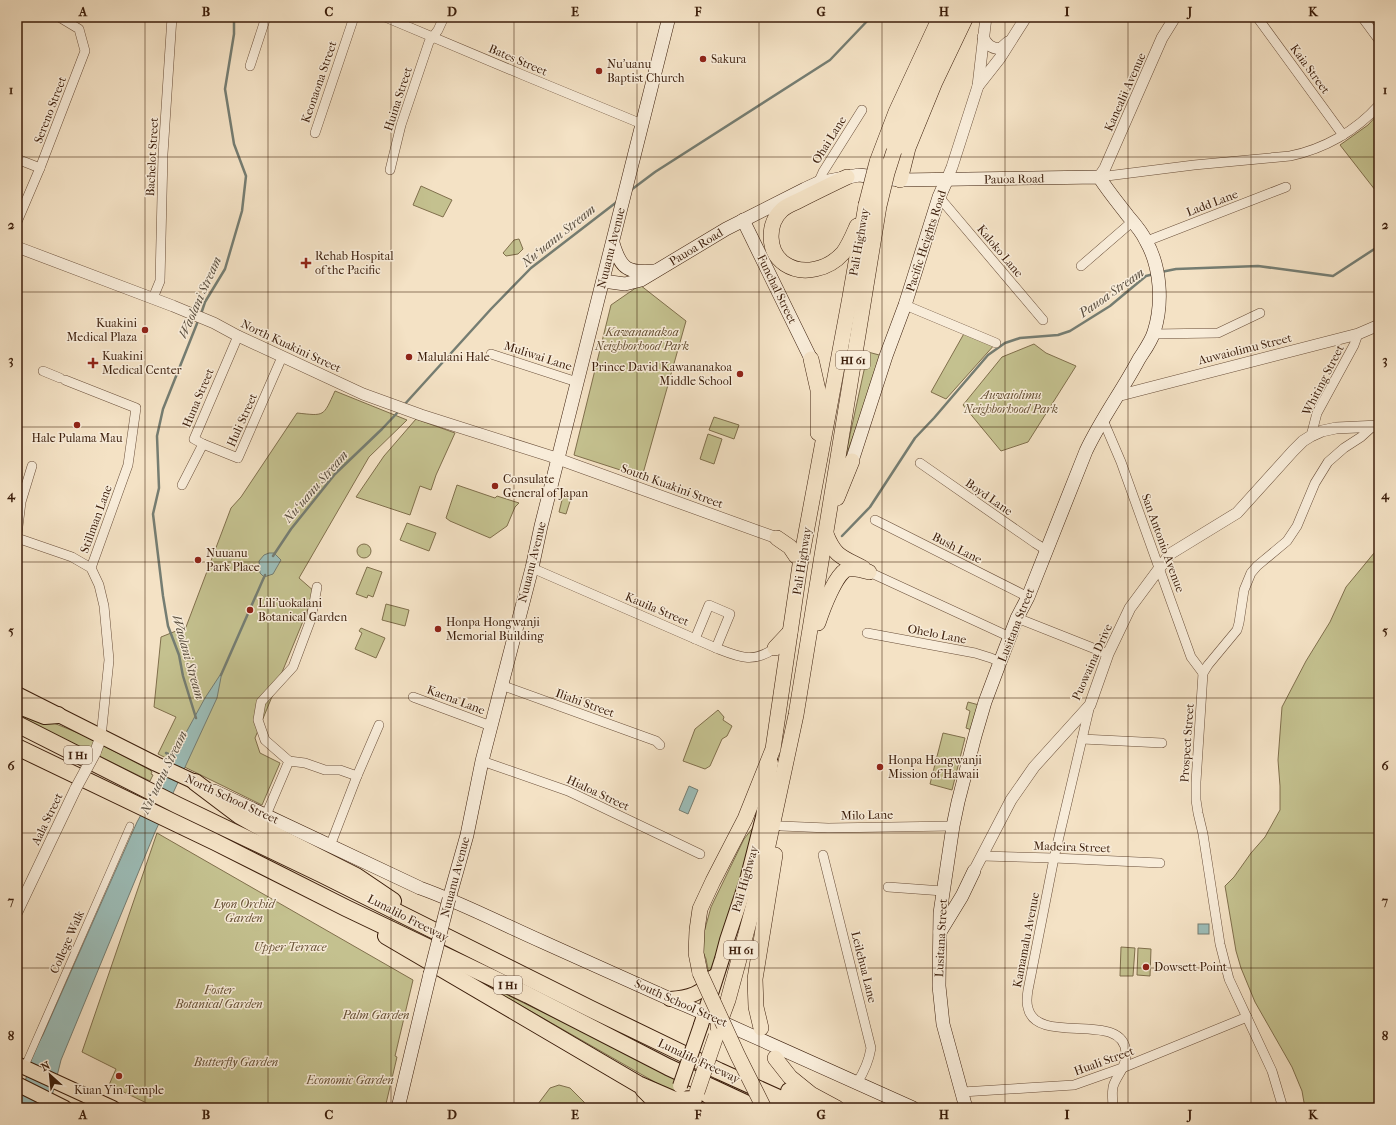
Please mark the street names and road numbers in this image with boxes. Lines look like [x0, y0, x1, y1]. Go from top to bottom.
street label: Keonaona Street [298, 39, 340, 125]
street label: Bates Street [487, 41, 550, 79]
street label: Kaia Street [1287, 42, 1333, 97]
street label: Kanealii Avenue [1101, 50, 1149, 133]
street label: Huina Street [381, 65, 415, 133]
street label: Sereno Street [31, 74, 69, 145]
street label: Ohai Lane [809, 114, 849, 166]
street label: Bachelot Street [143, 117, 161, 197]
street label: Pauoa Road [984, 171, 1045, 187]
street label: Ladd Lane [1184, 187, 1240, 219]
street label: Pacific Heights Road [903, 188, 949, 294]
street label: Nuuanu Avenue [594, 206, 628, 290]
street label: Pali Highway [846, 206, 872, 277]
street label: Kaloko Lane [974, 222, 1026, 280]
street label: Pauoa Road [667, 225, 726, 269]
street label: Funchal Street [754, 252, 800, 327]
street label: North Kuakini Street [239, 317, 344, 376]
street label: Auwaiolimu Street [1196, 330, 1294, 368]
street label: Muliwai Lane [502, 338, 574, 374]
street label: Whiting Street [1299, 342, 1347, 419]
road number: HI 61 [836, 351, 870, 369]
street label: Huna Street [179, 366, 217, 430]
street label: Huli Street [224, 390, 260, 449]
street label: South Kuakini Street [619, 461, 726, 511]
street label: Boyd Lane [963, 476, 1015, 518]
street label: Stillman Lane [77, 483, 115, 555]
street label: San Antonio Avenue [1139, 492, 1187, 594]
street label: Nuuanu Avenue [515, 520, 549, 604]
street label: Pali Highway [790, 525, 814, 596]
street label: Bush Lane [930, 530, 984, 567]
street label: Lusitana Street [995, 585, 1037, 664]
street label: Kauila Street [623, 589, 692, 629]
street label: Ohelo Lane [906, 621, 968, 647]
street label: Puowaina Drive [1069, 622, 1115, 702]
street label: Kaena Lane [425, 683, 487, 718]
street label: Iliahi Street [554, 686, 617, 720]
street label: Prospect Street [1177, 702, 1197, 783]
road number: I H1 [64, 746, 92, 764]
street label: North School Street [183, 771, 282, 827]
street label: Hialoa Street [564, 772, 632, 814]
street label: Aala Street [28, 790, 66, 848]
street label: Milo Lane [841, 808, 893, 822]
street label: Nuuanu Avenue [438, 835, 473, 919]
street label: Madeira Street [1033, 839, 1112, 855]
street label: Pali Highway [729, 844, 761, 914]
street label: Kamamalu Avenue [1010, 891, 1042, 989]
street label: Lunalilo Freeway [365, 892, 451, 945]
street label: Lusitana Street [932, 898, 950, 978]
street label: College Walk [47, 908, 87, 976]
street label: Leilehua Lane [848, 930, 880, 1004]
road number: HI 61 [724, 941, 758, 959]
road number: I H1 [494, 976, 522, 994]
street label: South School Street [632, 976, 730, 1030]
street label: Lunalilo Freeway [656, 1036, 743, 1086]
street label: Huali Street [1072, 1043, 1137, 1078]

